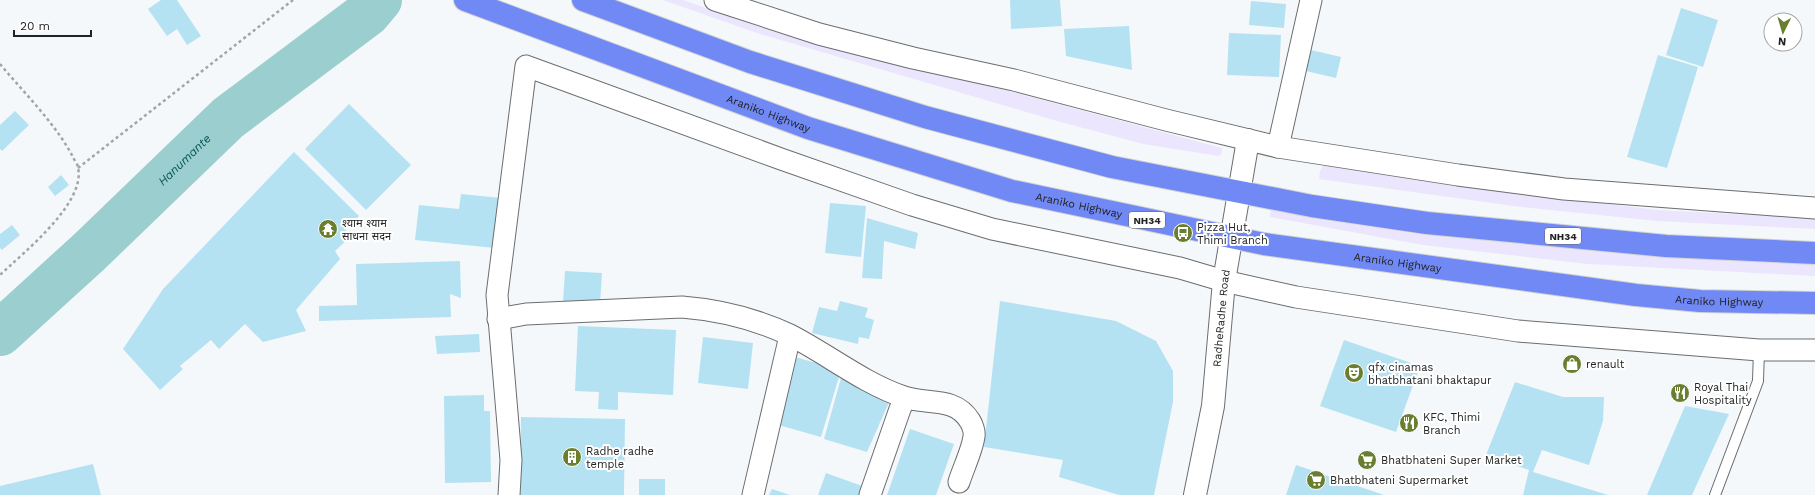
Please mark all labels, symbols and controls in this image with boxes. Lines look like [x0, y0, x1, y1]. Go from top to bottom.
scale bar [14, 12, 91, 38]
north arrow [1763, 12, 1803, 52]
text: 20 m [20, 19, 50, 33]
text: N [1778, 35, 1787, 48]
street label: Araniko Highway [725, 92, 812, 135]
water label: Hanumante [155, 131, 214, 188]
street label: Araniko Highway [1034, 190, 1124, 221]
road number: NH34 [1129, 212, 1165, 228]
place label: श्याम श्याम साधना सदन [342, 217, 392, 243]
temple icon: श्याम श्याम साधना सदन [317, 218, 339, 240]
place label: Pizza Hut, Thimi Branch [1197, 221, 1268, 247]
bus stop icon: Pizza Hut, Thimi Branch [1172, 222, 1194, 244]
road number: NH34 [1545, 228, 1581, 244]
street label: Araniko Highway [1353, 250, 1442, 275]
street label: RadheRadhe Road [1210, 269, 1233, 367]
street label: Araniko Highway [1674, 293, 1764, 309]
shop icon: renault [1561, 353, 1583, 375]
place label: renault [1586, 358, 1625, 371]
place label: qfx cinamas bhatbhatani bhaktapur [1368, 361, 1492, 387]
theatre icon: qfx cinamas bhatbhatani bhaktapur [1343, 362, 1365, 384]
place label: Royal Thai Hospitality [1694, 381, 1752, 407]
restaurant icon: Royal Thai Hospitality [1669, 382, 1691, 404]
place label: KFC, Thimi Branch [1423, 411, 1480, 437]
restaurant icon: KFC, Thimi Branch [1398, 412, 1420, 434]
place label: Radhe radhe temple [586, 445, 654, 471]
building icon: Radhe radhe temple [561, 446, 583, 468]
supermarket icon: Bhatbhateni Super Market [1356, 449, 1378, 471]
place label: Bhatbhateni Super Market [1381, 454, 1522, 467]
supermarket icon: Bhatbhateni Supermarket [1305, 469, 1327, 491]
place label: Bhatbhateni Supermarket [1330, 474, 1469, 487]

